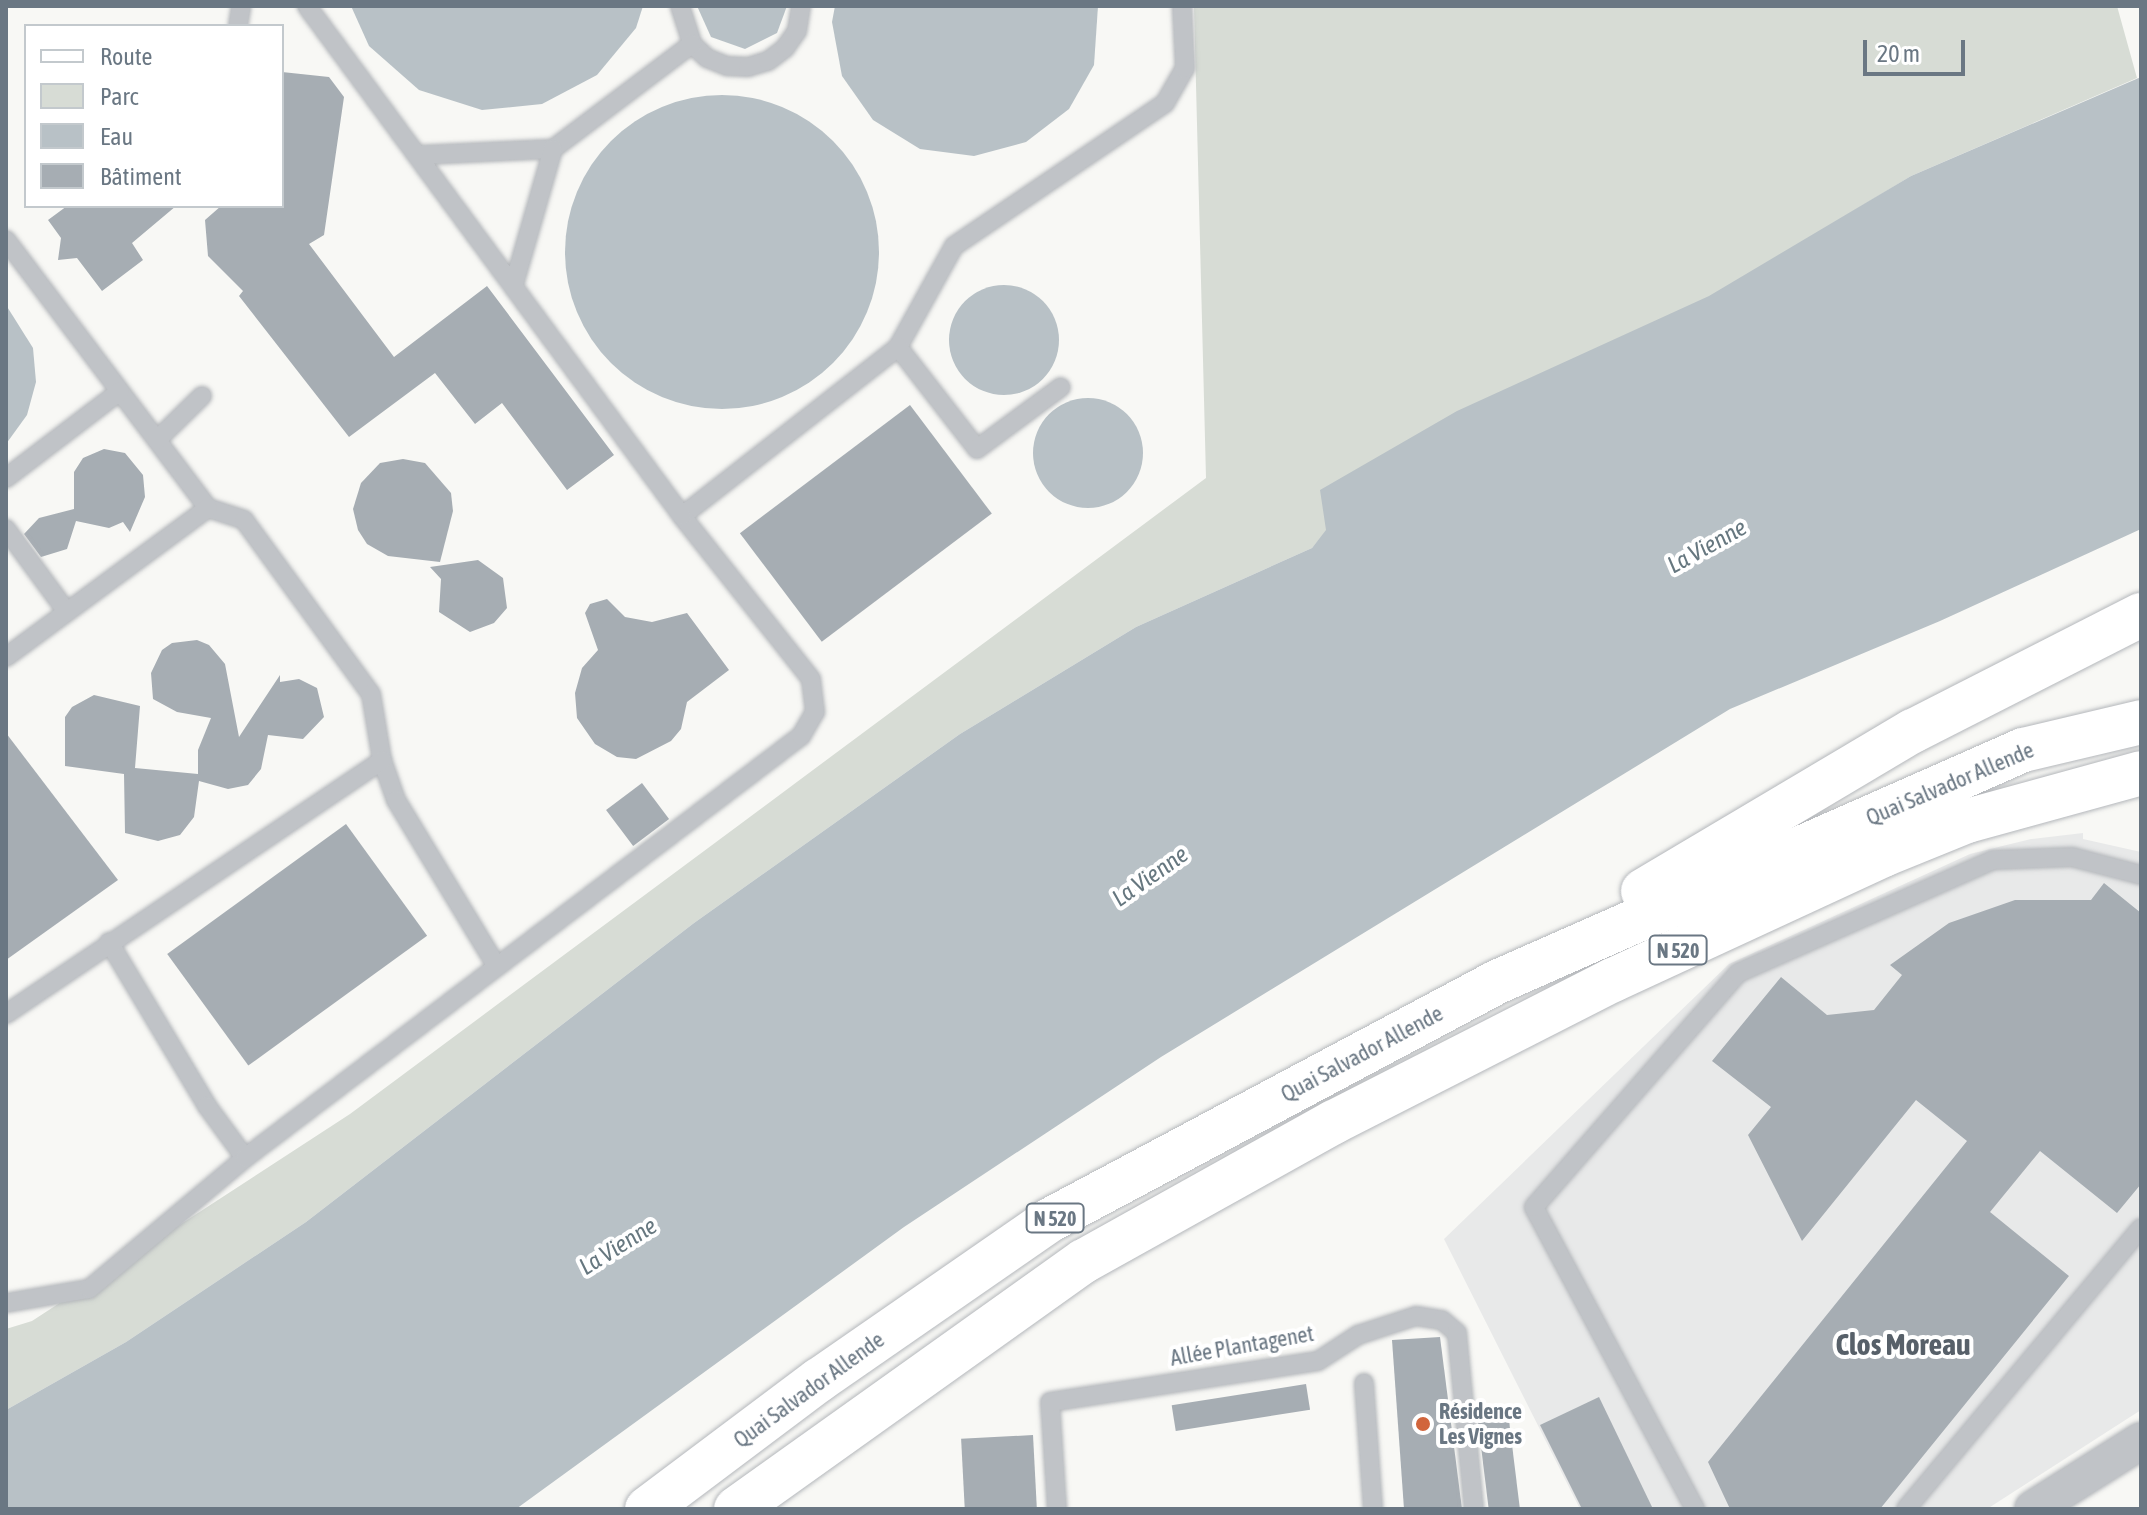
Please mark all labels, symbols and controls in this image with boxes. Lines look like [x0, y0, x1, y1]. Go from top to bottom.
legend [24, 24, 284, 208]
scale bar [1867, 24, 1969, 74]
text: 20 m [1877, 40, 1920, 67]
text: Route [100, 43, 152, 70]
text: Parc [100, 83, 138, 110]
text: Eau [100, 123, 133, 150]
text: Bâtiment [100, 163, 182, 190]
water label: La Vienne [1662, 513, 1752, 579]
street label: Quai Salvador Allende [1862, 737, 2038, 831]
water label: La Vienne [1106, 840, 1194, 912]
road number: N 520 [1648, 934, 1708, 966]
street label: Quai Salvador Allende [1277, 1000, 1447, 1108]
road number: N 520 [1025, 1202, 1085, 1234]
water label: La Vienne [574, 1211, 662, 1281]
street label: Allée Plantagenet [1168, 1320, 1316, 1372]
district label: Clos Moreau [1835, 1326, 1971, 1362]
street label: Quai Salvador Allende [729, 1327, 889, 1453]
place label: Résidence Les Vignes [1439, 1398, 1522, 1450]
marker: Résidence Les Vignes [1414, 1415, 1432, 1433]

